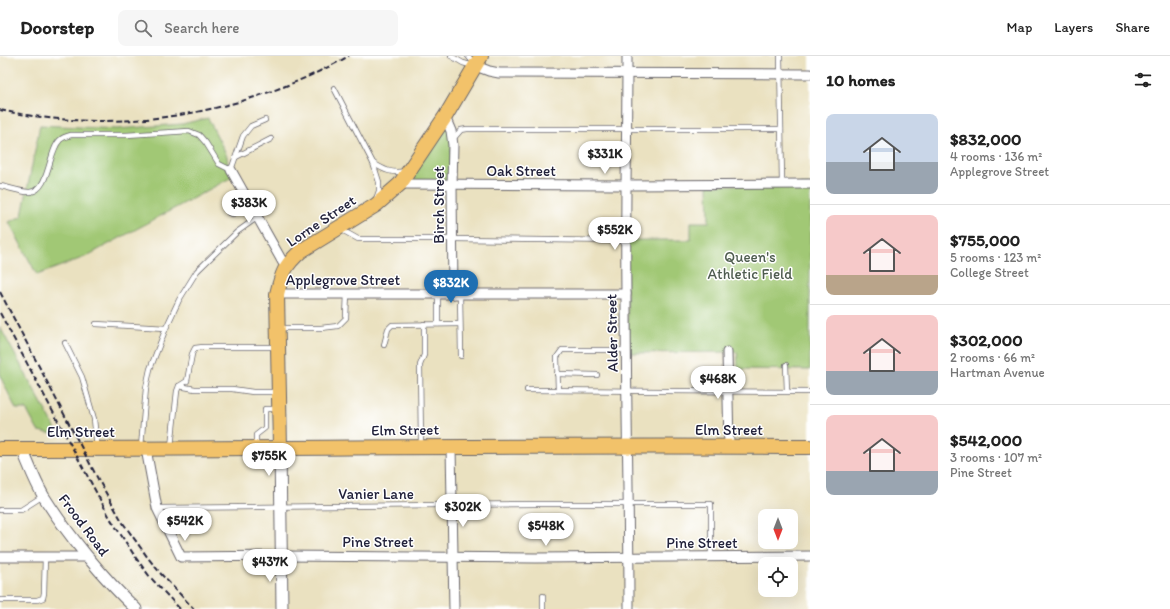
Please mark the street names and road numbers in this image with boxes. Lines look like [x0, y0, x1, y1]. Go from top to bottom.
street label: Oak Street [486, 162, 556, 180]
street label: Birch Street [430, 166, 448, 244]
street label: Lorne Street [283, 191, 359, 251]
street label: Applegrove Street [286, 271, 401, 289]
street label: Alder Street [602, 293, 622, 372]
street label: Elm Street [371, 420, 439, 440]
street label: Elm Street [695, 421, 763, 439]
street label: Elm Street [47, 423, 115, 441]
street label: Vanier Lane [338, 485, 414, 503]
street label: Frood Road [55, 490, 113, 560]
street label: Pine Street [342, 533, 414, 551]
street label: Pine Street [666, 534, 738, 552]

